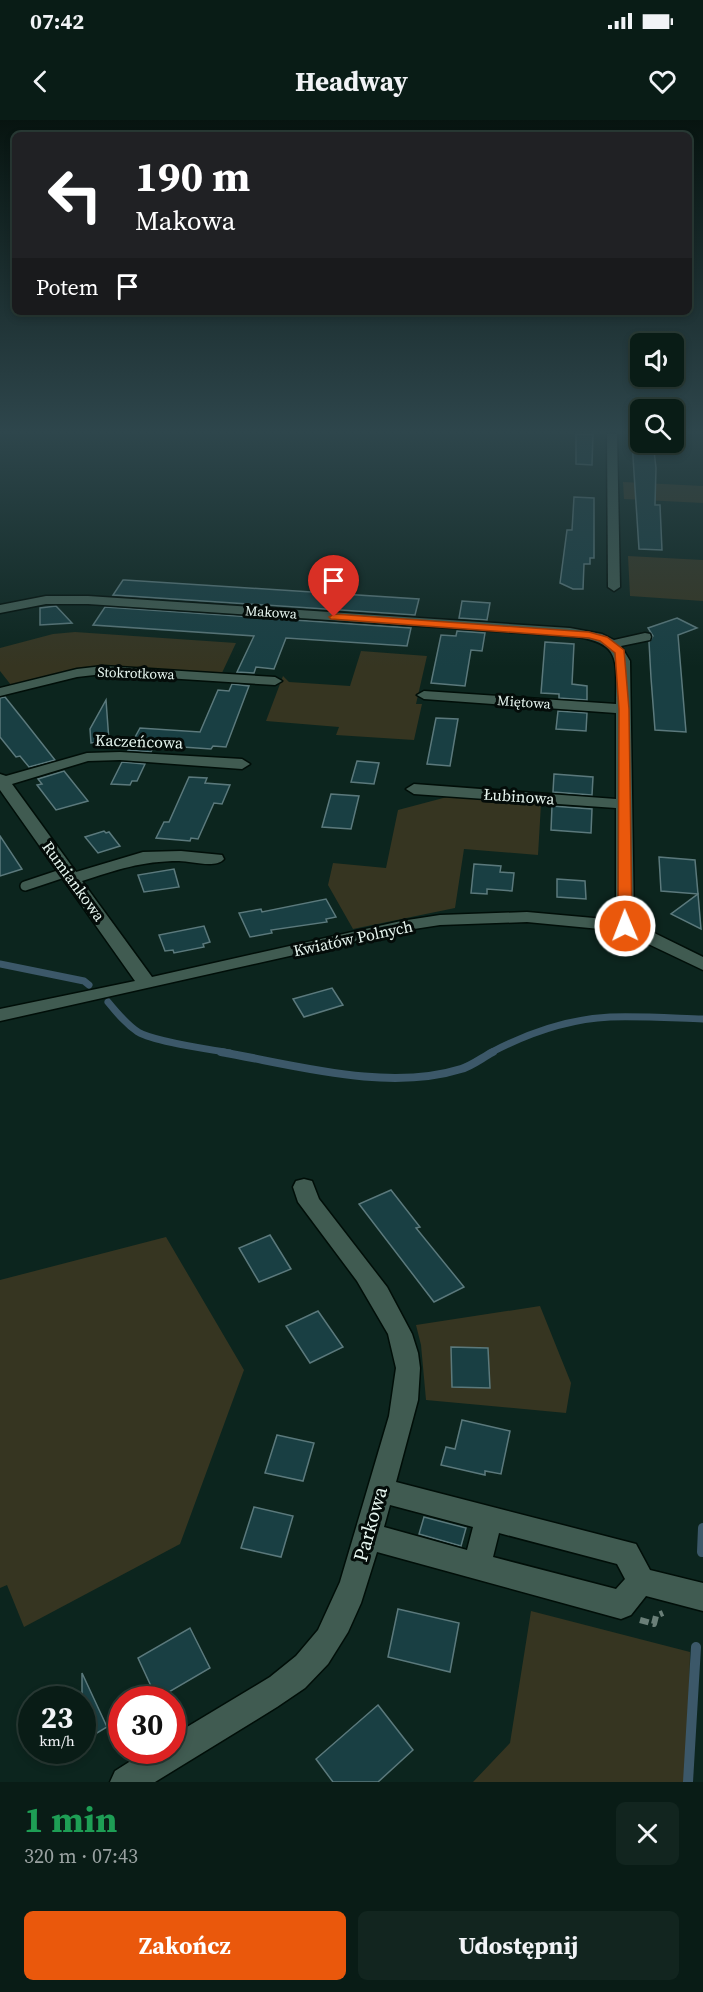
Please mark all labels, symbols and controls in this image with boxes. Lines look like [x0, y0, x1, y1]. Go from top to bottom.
text: 07:42 [30, 6, 84, 36]
text: Headway [295, 63, 408, 100]
icon: back [24, 65, 57, 98]
icon: heart [646, 65, 679, 98]
text: 190 m [135, 147, 250, 205]
icon: left [36, 156, 114, 234]
text: Makowa [135, 202, 236, 239]
icon: arrive [111, 270, 144, 303]
text: Potem [36, 272, 99, 302]
map controls [630, 333, 684, 453]
button: sound [630, 333, 684, 387]
button: search [630, 399, 684, 453]
pin [308, 555, 359, 617]
icon: arrive [317, 564, 350, 597]
street label: Makowa [244, 600, 299, 624]
street label: Stokrotkowa [97, 662, 176, 684]
street label: Miętowa [496, 690, 552, 714]
street label: Kaczeńcowa [94, 728, 184, 754]
street label: Łubinowa [483, 783, 556, 810]
street label: Rumiankowa [38, 837, 111, 926]
position arrow [593, 894, 657, 958]
street label: Kwiatów Polnych [291, 915, 415, 961]
street label: Parkowa [346, 1482, 394, 1565]
speed limit sign: 30 [108, 1686, 186, 1764]
text: 23 [41, 1697, 73, 1738]
text: km/h [39, 1730, 75, 1751]
text: 1 min [24, 1795, 117, 1844]
button: close [616, 1802, 679, 1865]
text: 320 m · 07:43 [24, 1842, 138, 1870]
button: Zakończ [24, 1911, 346, 1980]
button: Udostępnij [358, 1911, 679, 1980]

